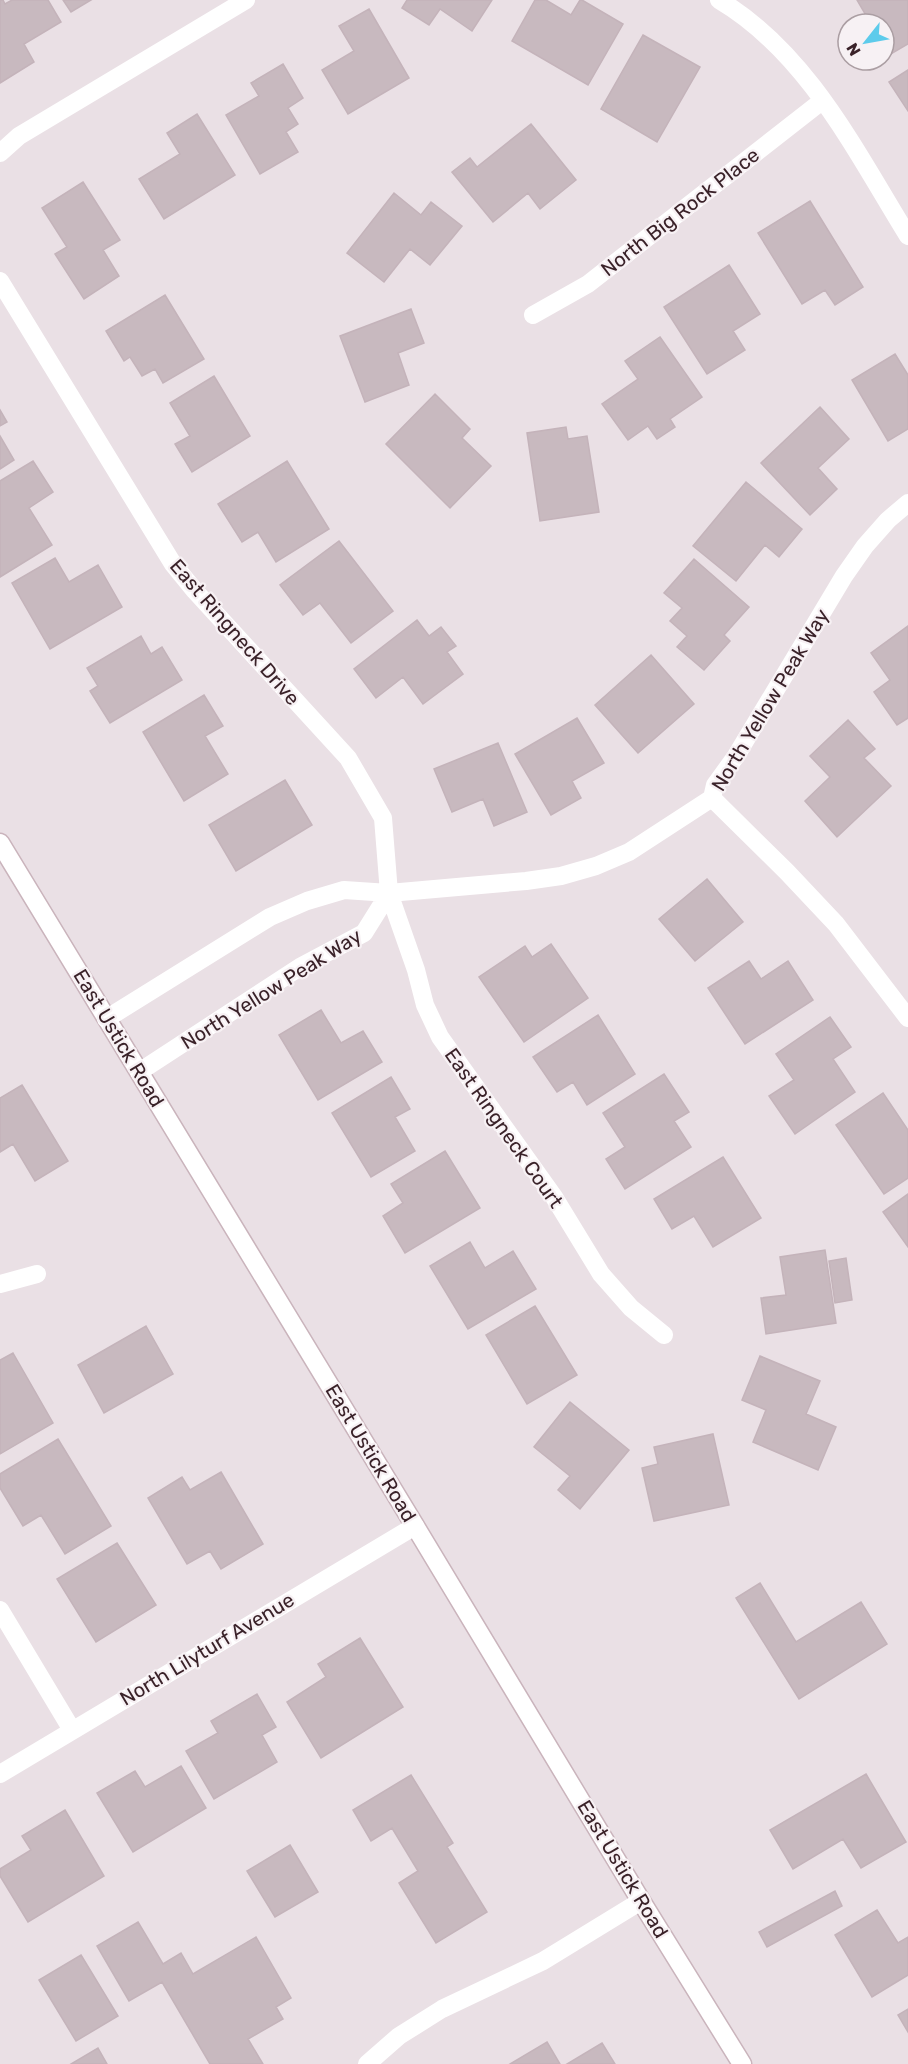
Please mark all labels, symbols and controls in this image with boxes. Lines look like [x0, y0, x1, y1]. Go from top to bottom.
north arrow [836, 12, 896, 72]
text: N [842, 40, 865, 59]
street label: North Big Rock Place [596, 143, 764, 281]
street label: East Ringneck Drive [165, 554, 305, 710]
street label: North Yellow Peak Way [706, 605, 834, 795]
street label: North Yellow Peak Way [176, 924, 366, 1054]
street label: East Ustick Road [68, 965, 170, 1111]
street label: East Ringneck Court [440, 1043, 568, 1213]
street label: East Ustick Road [320, 1380, 422, 1526]
street label: North Lilyturf Avenue [116, 1587, 298, 1711]
street label: East Ustick Road [572, 1796, 674, 1942]

